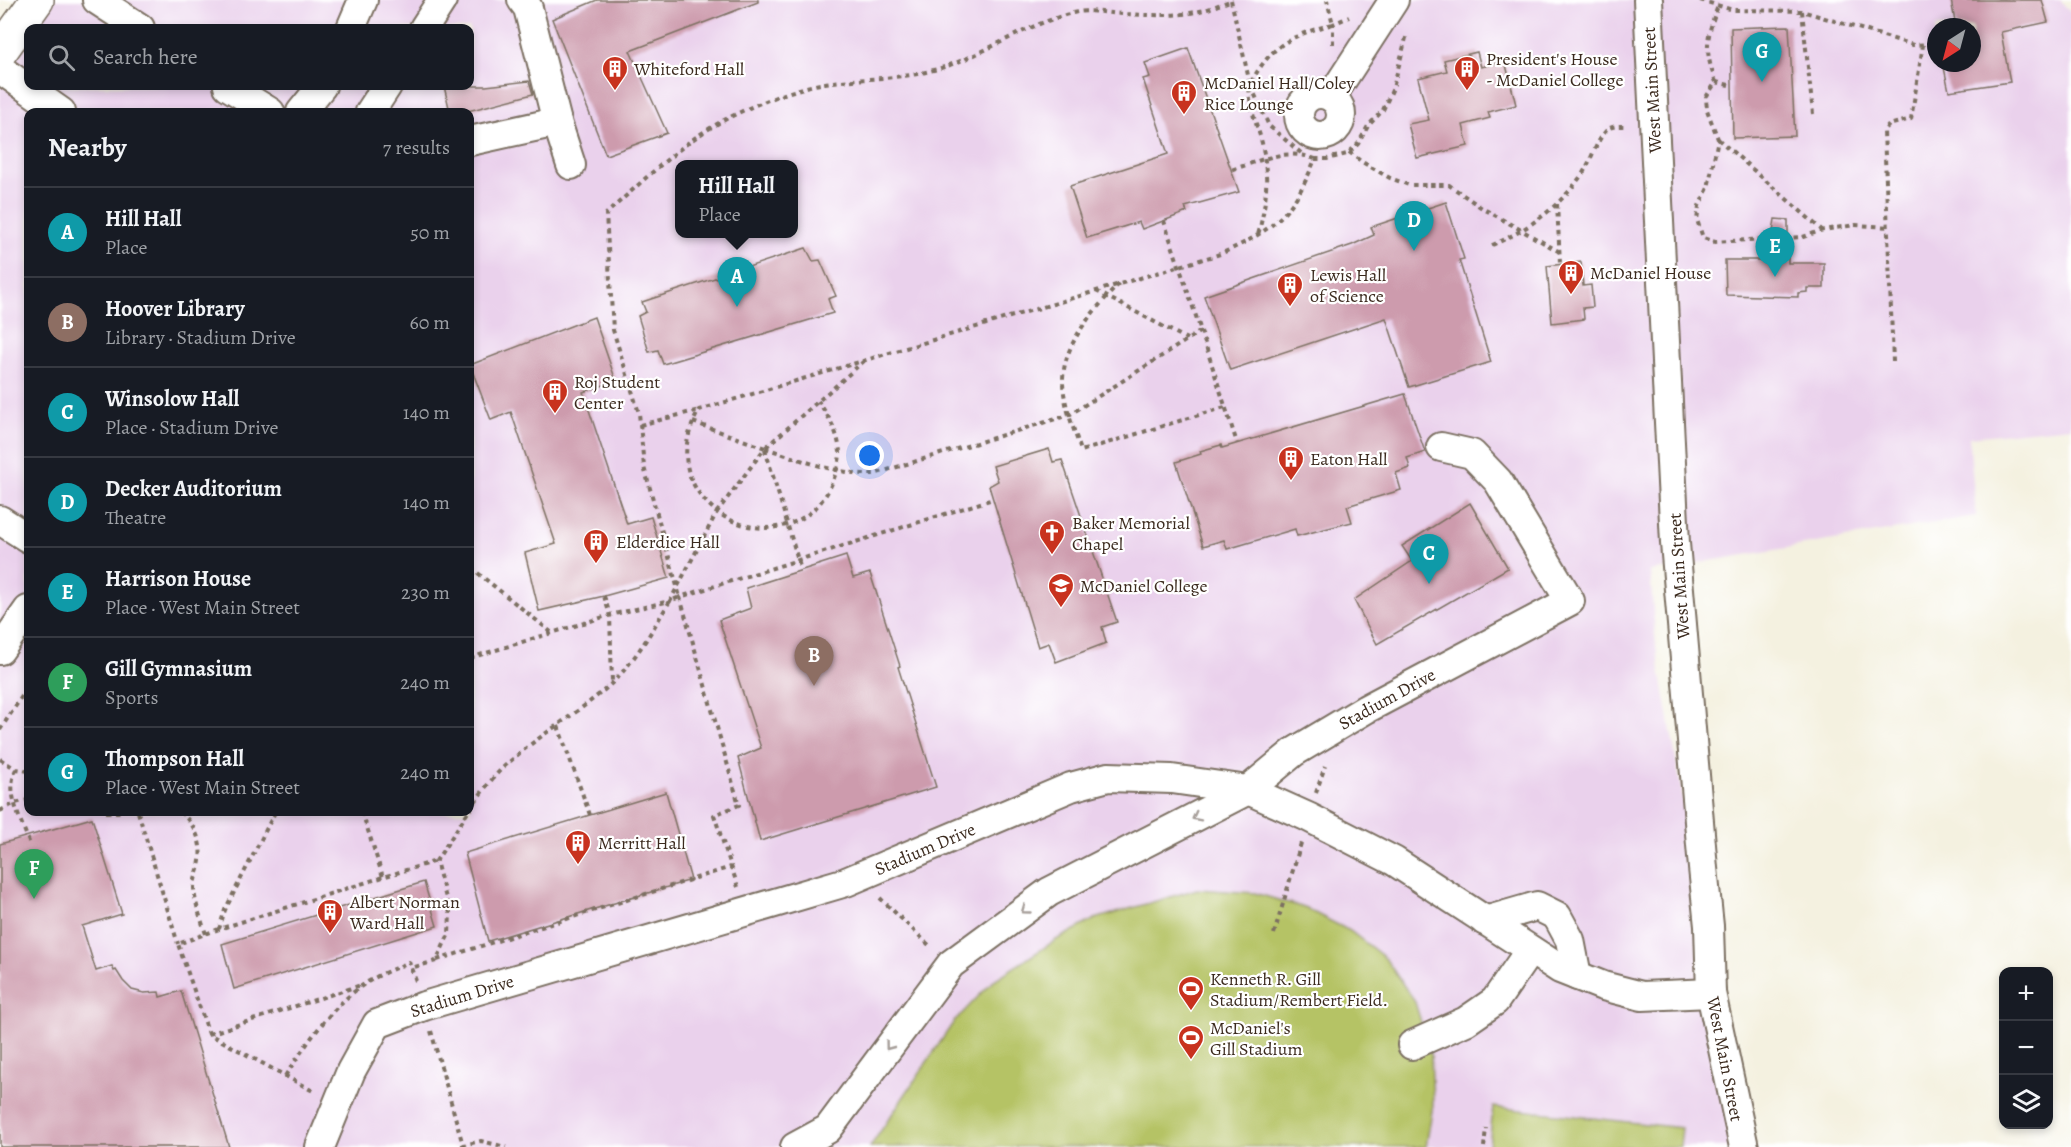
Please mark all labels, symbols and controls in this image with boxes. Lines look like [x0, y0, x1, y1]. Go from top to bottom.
north arrow [1927, 18, 1981, 72]
search box [24, 24, 474, 90]
street label: West Main Street [1637, 26, 1667, 155]
pin: G [1742, 32, 1782, 82]
icon: search [45, 41, 78, 74]
text: Search here [93, 42, 198, 72]
place label: President's House - McDaniel College [1486, 47, 1624, 92]
building icon: Whiteford Hall [600, 54, 630, 92]
building icon: President's House - McDaniel College [1452, 54, 1482, 92]
place label: Whiteford Hall [633, 57, 745, 81]
place label: McDaniel Hall/Coley Rice Lounge [1204, 71, 1356, 116]
building icon: McDaniel Hall/Coley Rice Lounge [1169, 78, 1199, 116]
text: Nearby [48, 130, 127, 165]
text: 7 results [383, 134, 450, 161]
popup [675, 160, 798, 238]
text: Hill Hall [698, 171, 775, 201]
text: Place [698, 201, 741, 228]
pin: D [1394, 202, 1434, 251]
text: Hill Hall [105, 204, 181, 234]
text: A [61, 219, 74, 246]
text: 50 m [410, 219, 450, 246]
pin: E [1756, 228, 1794, 277]
text: Place [105, 234, 147, 261]
pin: A [718, 258, 756, 307]
building icon: McDaniel House [1556, 258, 1586, 296]
place label: McDaniel House [1590, 261, 1711, 285]
place label: Lewis Hall of Science [1310, 263, 1387, 308]
building icon: Lewis Hall of Science [1275, 270, 1305, 308]
text: Hoover Library [105, 294, 245, 324]
text: B [61, 309, 74, 336]
text: 60 m [410, 309, 450, 336]
text: Library · Stadium Drive [105, 324, 296, 351]
place label: Roj Student Center [574, 370, 660, 415]
building icon: Roj Student Center [540, 377, 570, 415]
text: Winsolow Hall [105, 384, 239, 414]
text: C [61, 399, 74, 426]
text: 140 m [403, 399, 450, 426]
text: Place · Stadium Drive [105, 414, 278, 441]
your location [855, 441, 884, 470]
building icon: Eaton Hall [1276, 444, 1306, 482]
place label: Eaton Hall [1310, 447, 1388, 471]
text: Decker Auditorium [105, 474, 282, 504]
text: D [61, 489, 74, 516]
text: 140 m [403, 489, 450, 516]
text: Theatre [105, 504, 166, 531]
place label: Baker Memorial Chapel [1072, 511, 1190, 556]
street label: West Main Street [1663, 512, 1695, 641]
church icon: Baker Memorial Chapel [1037, 518, 1067, 556]
building icon: Elderdice Hall [581, 527, 611, 565]
place label: Elderdice Hall [616, 530, 720, 554]
pin: C [1410, 534, 1448, 584]
text: Harrison House [105, 564, 251, 594]
school or university icon: McDaniel College [1046, 571, 1076, 609]
place label: McDaniel College [1080, 574, 1208, 598]
text: E [62, 579, 73, 606]
text: 230 m [401, 579, 450, 606]
text: Place · West Main Street [105, 594, 300, 621]
pin: B [794, 636, 834, 686]
text: Gill Gymnasium [105, 654, 252, 684]
street label: Stadium Drive [1334, 662, 1440, 736]
text: F [62, 669, 73, 696]
text: 240 m [400, 669, 450, 696]
text: Sports [105, 684, 158, 711]
text: Thompson Hall [105, 744, 244, 774]
text: G [61, 759, 74, 786]
text: 240 m [400, 759, 450, 786]
text: Place · West Main Street [105, 774, 300, 801]
one-way arrow [1192, 810, 1202, 821]
street label: Stadium Drive [871, 817, 979, 881]
building icon: Merritt Hall [563, 828, 593, 866]
place label: Merritt Hall [598, 831, 686, 855]
pin: F [15, 850, 54, 899]
place label: Albert Norman Ward Hall [349, 890, 460, 935]
building icon: Albert Norman Ward Hall [315, 897, 345, 935]
one-way arrow [1021, 902, 1032, 913]
place label: Kenneth R. Gill Stadium/Rembert Field. [1210, 967, 1388, 1012]
map controls [1999, 967, 2053, 1129]
button: + [1999, 967, 2053, 1021]
street label: Stadium Drive [407, 969, 517, 1023]
sports icon: Kenneth R. Gill Stadium/Rembert Field. [1176, 974, 1206, 1012]
street label: West Main Street [1701, 994, 1749, 1123]
place label: McDaniel's Gill Stadium [1210, 1016, 1302, 1061]
button: − [1999, 1021, 2053, 1075]
sports icon: McDaniel's Gill Stadium [1176, 1023, 1206, 1061]
one-way arrow [885, 1040, 896, 1051]
button: layers [1999, 1075, 2053, 1129]

